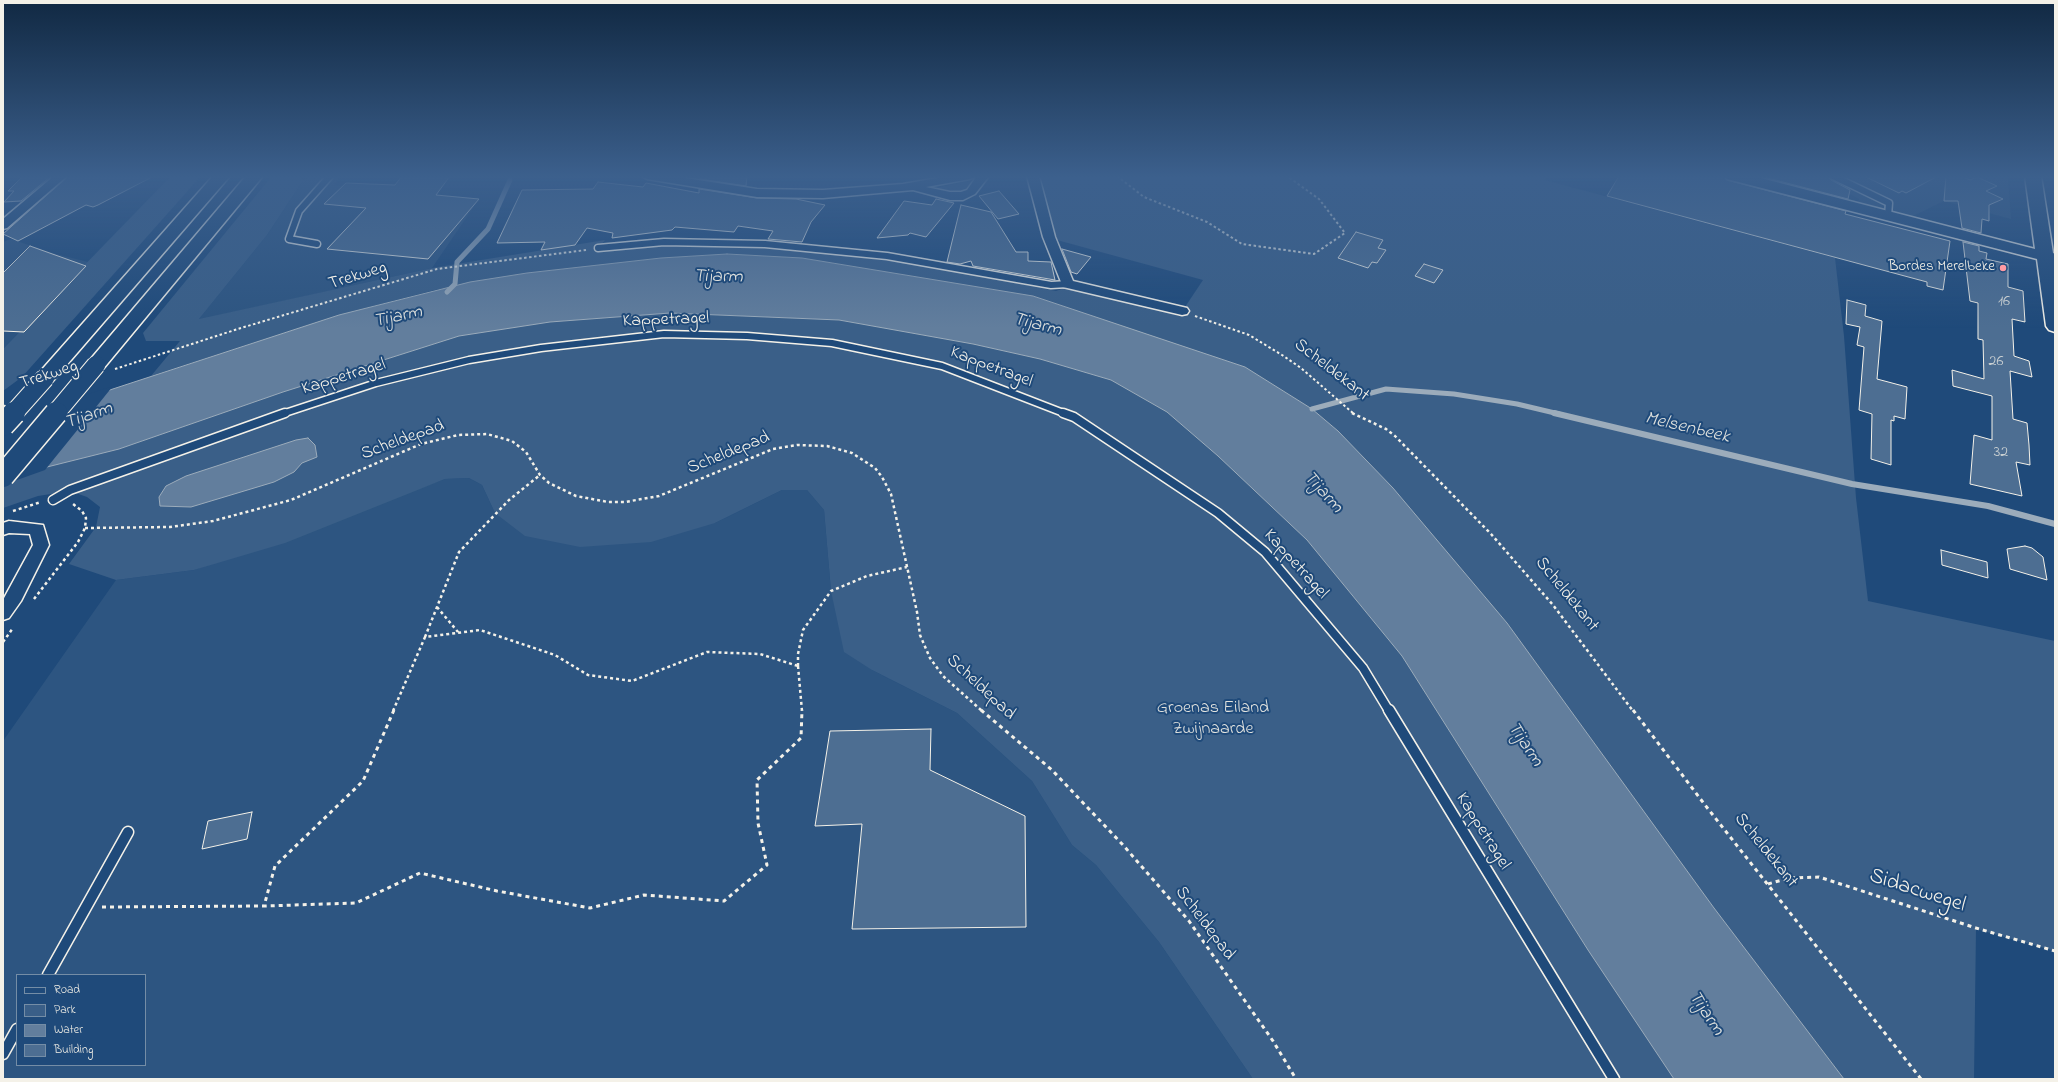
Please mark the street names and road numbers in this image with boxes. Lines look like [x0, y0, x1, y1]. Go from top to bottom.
street label: Trekweg [326, 258, 390, 296]
street label: Kappetragel [622, 309, 710, 333]
street label: Scheldekant [1289, 335, 1373, 407]
street label: Kappetragel [947, 342, 1035, 394]
street label: Kappetragel [299, 355, 389, 401]
street label: Trekweg [17, 356, 81, 396]
street label: Scheldepad [358, 416, 448, 466]
street label: Scheldepad [685, 428, 773, 480]
street label: Kappetragel [1258, 526, 1332, 604]
street label: Scheldekant [1529, 553, 1603, 637]
street label: Scheldepad [941, 650, 1019, 726]
street label: Kappetragel [1450, 790, 1514, 874]
street label: Scheldekant [1728, 809, 1802, 893]
street label: Sidacwegel [1865, 864, 1969, 920]
street label: Scheldepad [1169, 883, 1239, 965]

